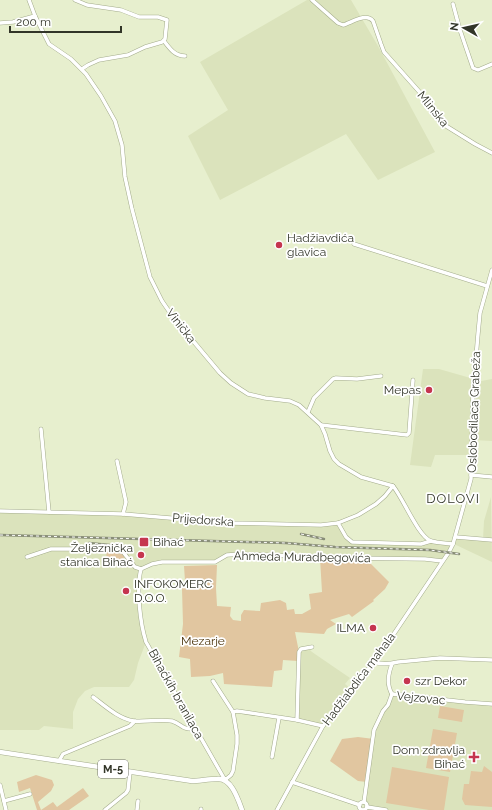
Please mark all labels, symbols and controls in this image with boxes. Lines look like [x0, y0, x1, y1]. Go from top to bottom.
scale bar [10, 8, 121, 34]
north arrow [444, 8, 484, 48]
text: 200 m [16, 15, 51, 29]
text: N [448, 22, 462, 32]
street label: Mlinska [414, 88, 452, 130]
place label: Hadžiavdića glavica [287, 231, 354, 259]
marker: Hadžiavdića glavica [274, 240, 284, 250]
street label: Vinička [163, 306, 199, 346]
street label: Oslobodilaca Grabeža [465, 351, 483, 473]
place label: Mepas [384, 383, 421, 397]
marker: Mepas [424, 385, 434, 395]
district label: DOLOVI [426, 491, 480, 506]
street label: Prijedorska [172, 511, 234, 529]
place label: Bihać [153, 535, 184, 549]
marker: Bihać [138, 536, 150, 548]
place label: Željeznička stanica Bihać [60, 541, 133, 569]
street label: Ahmeda Muradbegovića [233, 549, 371, 565]
marker: Željeznička stanica Bihać [136, 550, 146, 560]
place label: INFOKOMERC D.O.O. [134, 577, 212, 605]
marker: INFOKOMERC D.O.O. [121, 586, 131, 596]
place label: ILMA [336, 621, 365, 635]
marker: ILMA [368, 623, 378, 633]
street label: Hadžiabdića mahala [320, 630, 398, 728]
park label: Mezarje [181, 634, 225, 648]
street label: Bihaćkih branilaca [146, 647, 206, 741]
place label: szr Dekor [415, 674, 467, 688]
marker: szr Dekor [402, 676, 412, 686]
street label: Vejzovac [396, 688, 447, 708]
place label: Dom zdravlja Bihać [393, 743, 465, 771]
marker: Dom zdravlja Bihać [468, 751, 480, 763]
road number: M-5 [98, 760, 128, 778]

